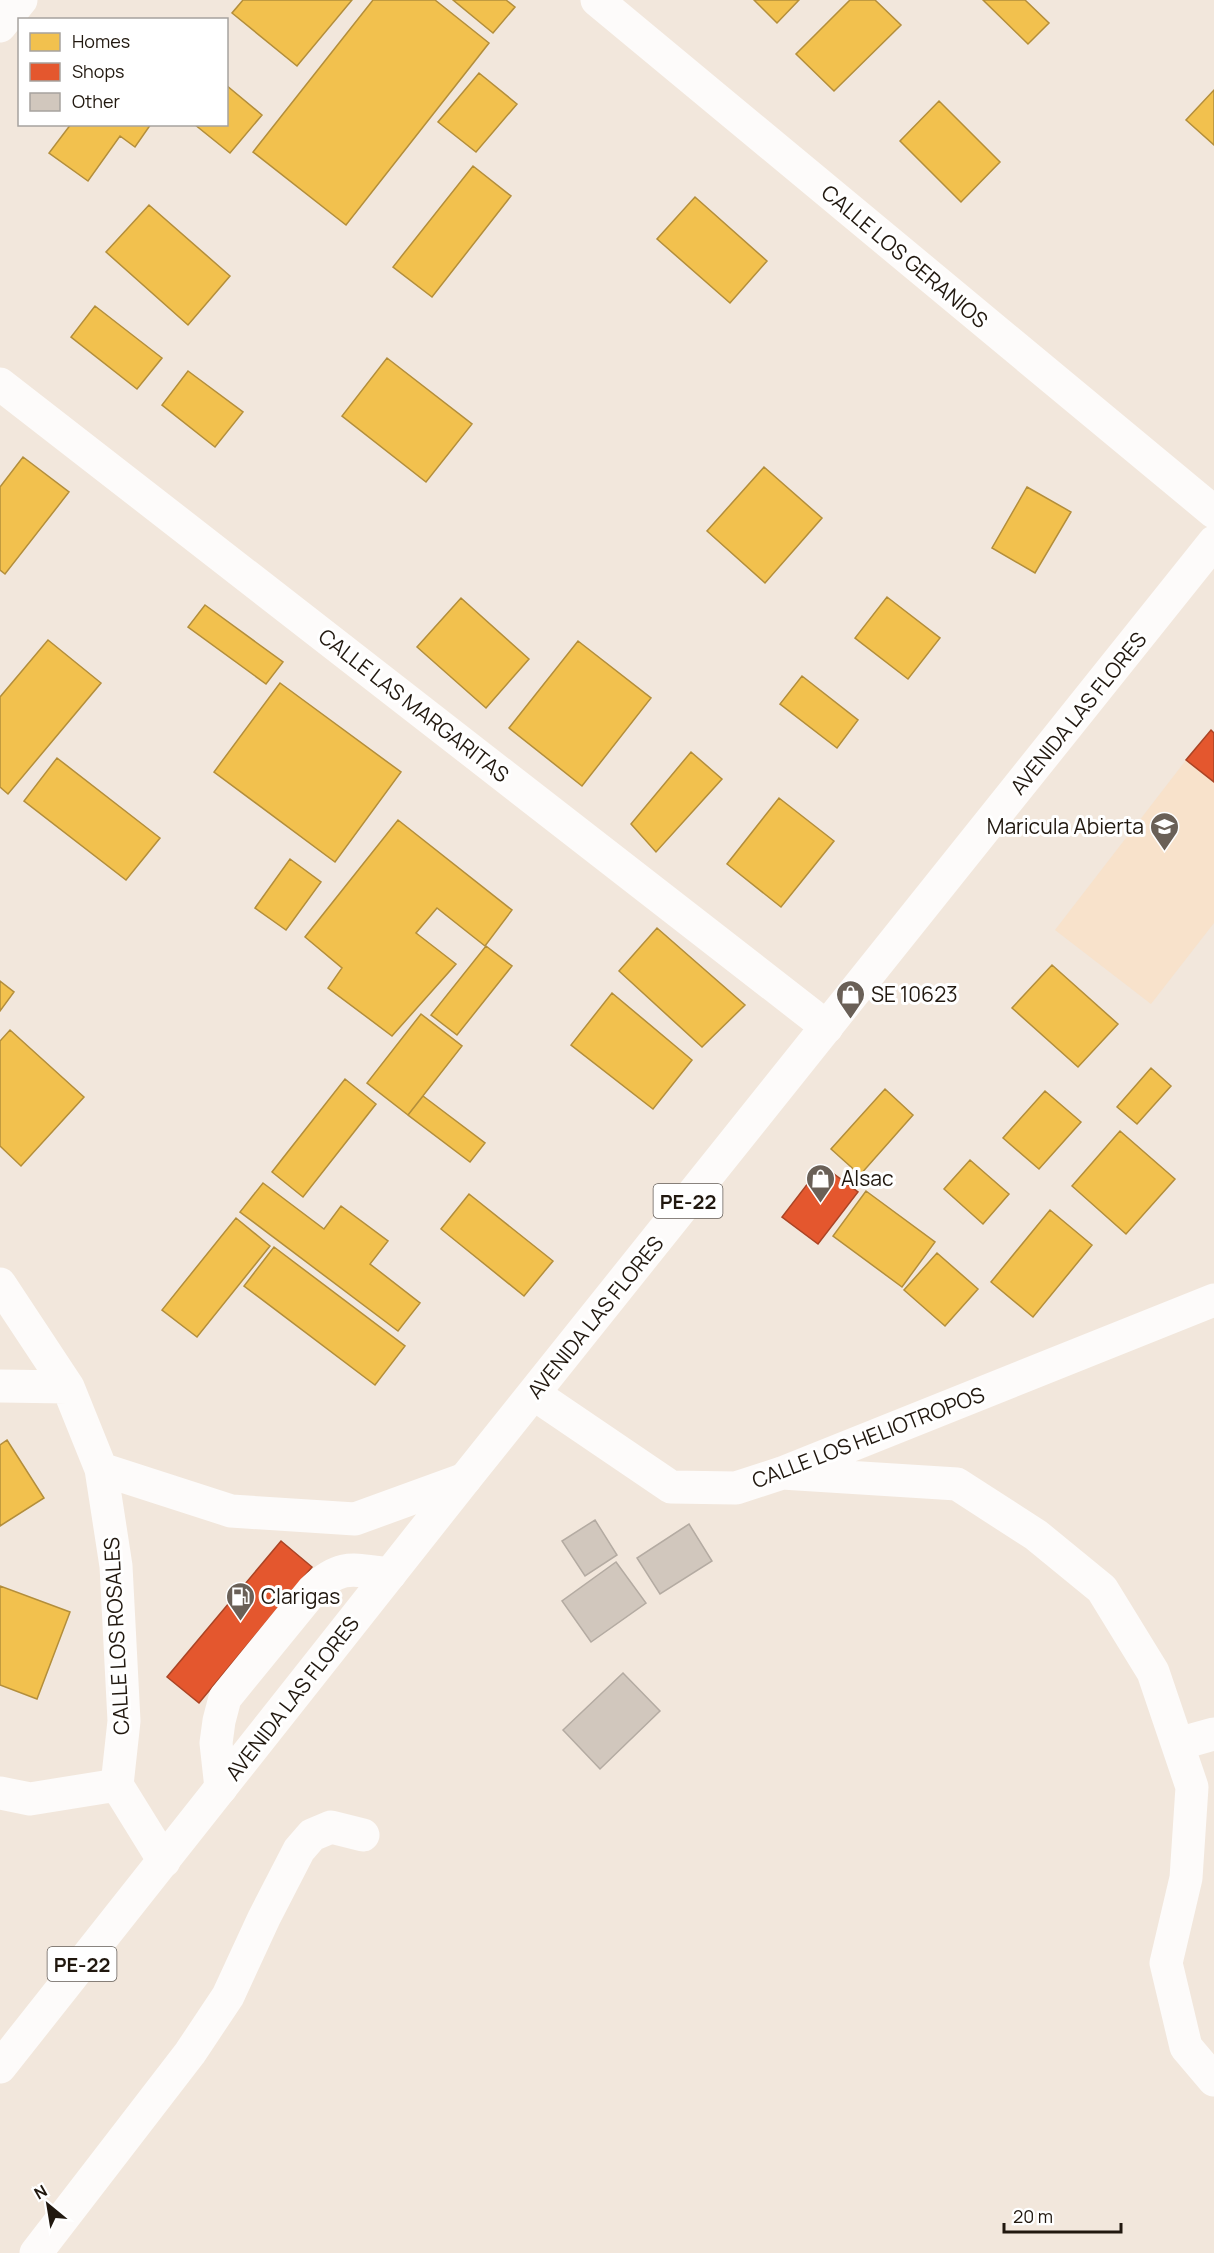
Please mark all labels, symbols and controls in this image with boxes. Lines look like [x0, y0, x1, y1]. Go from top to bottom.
legend [18, 18, 228, 126]
text: Homes [72, 29, 130, 53]
text: Shops [72, 59, 124, 83]
text: Other [72, 89, 120, 113]
street label: CALLE LOS GERANIOS [816, 178, 994, 334]
street label: CALLE LAS MARGARITAS [313, 622, 515, 788]
street label: AVENIDA LAS FLORES [1004, 626, 1152, 800]
school or university icon: Maricula Abierta [1149, 810, 1181, 852]
place label: Maricula Abierta [987, 812, 1144, 840]
shop icon: SE 10623 [834, 978, 866, 1020]
place label: SE 10623 [871, 980, 958, 1008]
shop icon: Alsac [804, 1162, 836, 1204]
place label: Alsac [841, 1164, 894, 1192]
road number: PE-22 [654, 1184, 722, 1218]
street label: AVENIDA LAS FLORES [521, 1230, 669, 1404]
street label: CALLE LOS HELIOTROPOS [748, 1380, 988, 1494]
street label: CALLE LOS ROSALES [97, 1536, 135, 1736]
fuel station icon: Clarigas [224, 1580, 256, 1622]
place label: Clarigas [261, 1582, 340, 1610]
street label: AVENIDA LAS FLORES [219, 1610, 365, 1786]
road number: PE-22 [48, 1947, 116, 1981]
north arrow [18, 2175, 78, 2235]
text: N [30, 2180, 51, 2204]
scale bar [1004, 2196, 1121, 2234]
text: 20 m [1013, 2204, 1053, 2228]

